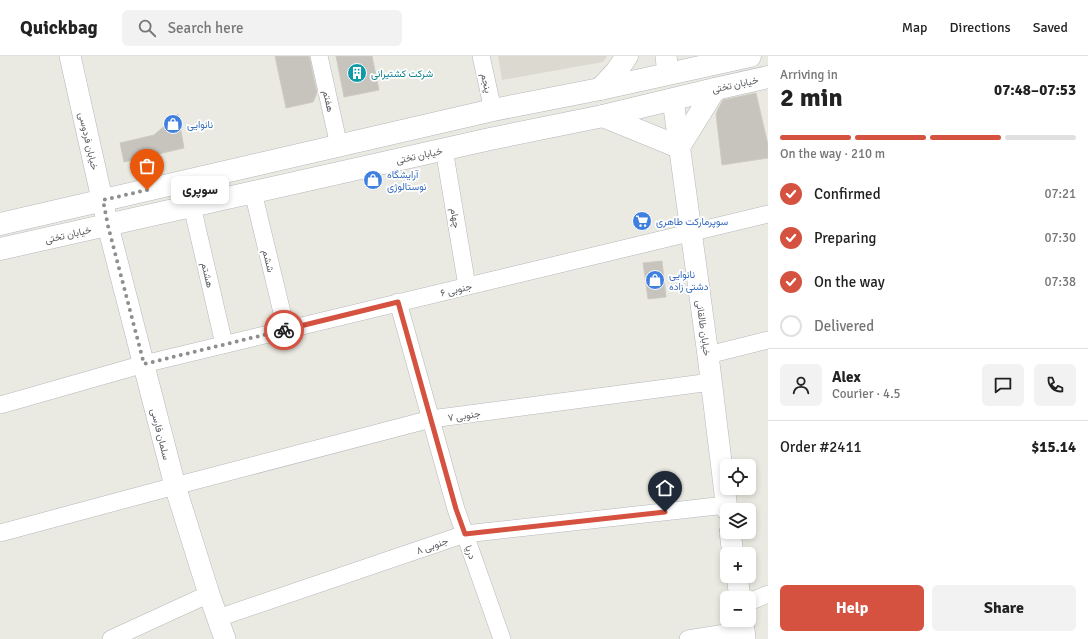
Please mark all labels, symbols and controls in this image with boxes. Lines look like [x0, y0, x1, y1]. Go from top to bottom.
search box [122, 10, 402, 46]
text: Quickbag [20, 16, 98, 40]
icon: search [136, 17, 158, 39]
text: Search here [168, 19, 243, 37]
text: Map [902, 19, 928, 36]
text: Directions [950, 19, 1011, 36]
text: Saved [1033, 19, 1068, 36]
building icon: شرکت کشتیرانی [346, 62, 368, 84]
text: Arriving in [780, 67, 838, 83]
place label: شرکت کشتیرانی [371, 68, 433, 80]
street label: پنجم [477, 72, 494, 94]
street label: خیابان تختی [711, 74, 760, 96]
text: 07:48–07:53 [994, 81, 1076, 99]
text: 2 min [780, 82, 843, 114]
street label: هفتم [320, 89, 336, 113]
street label: خیابان فردوسی [76, 111, 101, 171]
shop icon: نانوایی [162, 113, 184, 135]
place label: نانوایی [187, 119, 213, 131]
street label: خیابان تختی [395, 145, 444, 167]
text: On the way · 210 m [780, 146, 885, 162]
pin [130, 149, 164, 190]
icon: bag [136, 155, 158, 177]
shop icon: آرایشگاه نوستالوژی [362, 169, 384, 191]
place label: آرایشگاه نوستالوژی [387, 169, 427, 193]
callout: سوپری [171, 176, 229, 204]
text: سوپری [182, 182, 218, 198]
icon: check [780, 183, 802, 205]
text: Confirmed [814, 185, 881, 203]
text: 07:21 [1044, 186, 1076, 202]
street label: چهام [447, 207, 463, 230]
supermarket icon: سوپرمارکت طاهری [631, 210, 653, 232]
place label: سوپرمارکت طاهری [656, 216, 728, 229]
street label: خیابان تختی [44, 224, 93, 246]
icon: check [780, 227, 802, 249]
text: Preparing [814, 229, 877, 247]
text: 07:30 [1044, 230, 1076, 246]
street label: ششم [260, 249, 276, 274]
street label: هشتم [198, 262, 216, 289]
shop icon: نانوایی دشتی زاده [644, 269, 666, 291]
place label: نانوایی دشتی زاده [669, 269, 709, 293]
icon: check [780, 271, 802, 293]
text: On the way [814, 273, 885, 291]
text: 07:38 [1044, 274, 1076, 290]
street label: ۶ جنوبی [439, 280, 473, 299]
street label: خیابان طالقانی [693, 299, 713, 357]
courier [264, 310, 304, 350]
text: Delivered [814, 317, 874, 335]
icon: bike [273, 319, 295, 341]
button: person [780, 364, 822, 406]
button: chat [982, 364, 1024, 406]
button: phone [1034, 364, 1076, 406]
text: Alex [832, 368, 861, 386]
text: Courier · 4.5 [832, 386, 901, 402]
street label: سلمان فارسی [148, 407, 172, 461]
street label: ۷ جنوبی [447, 408, 482, 424]
text: Order #2411 [780, 438, 862, 456]
text: $15.14 [1031, 438, 1076, 456]
map controls [720, 459, 756, 627]
button: locate [720, 459, 756, 495]
pin [648, 471, 682, 512]
icon: home [654, 477, 676, 499]
button: layers [720, 503, 756, 539]
street label: ۸ جنوبی [415, 535, 450, 557]
street label: دریا [462, 544, 478, 561]
button: + [720, 547, 756, 583]
button: Help [780, 585, 924, 631]
button: Share [932, 585, 1076, 631]
button: − [720, 591, 756, 627]

